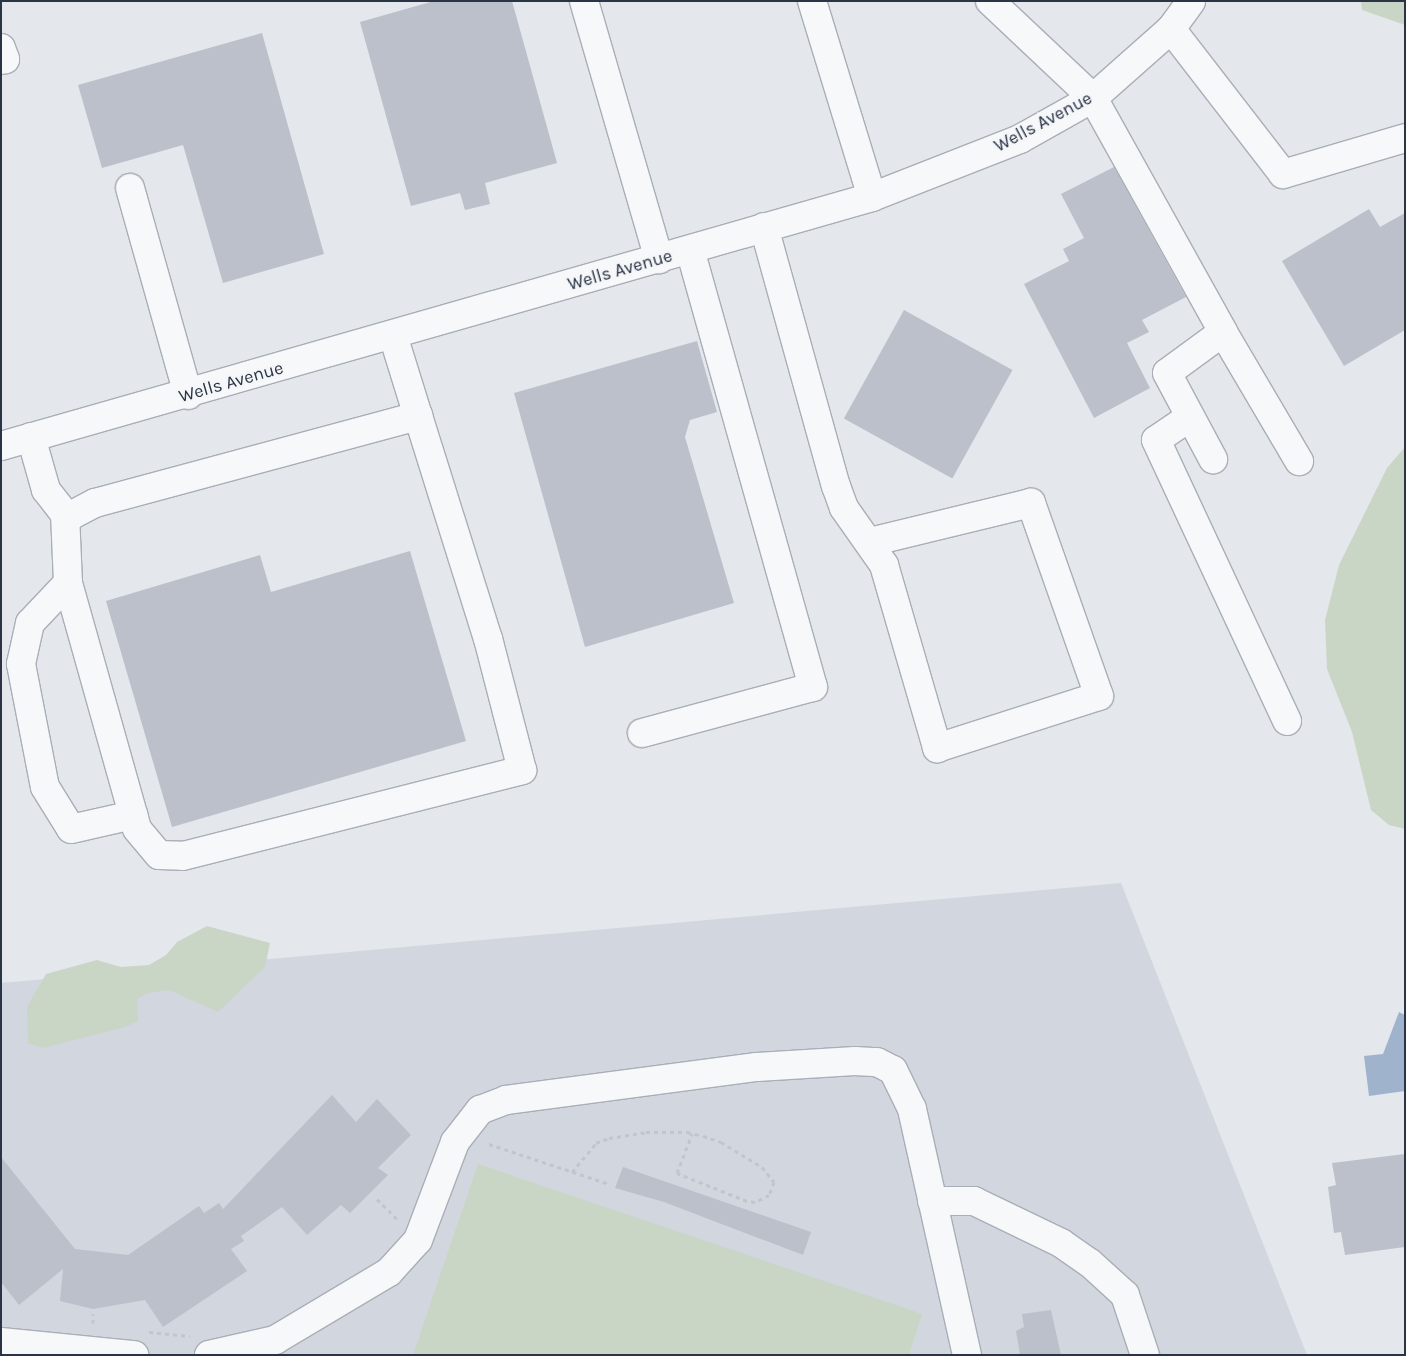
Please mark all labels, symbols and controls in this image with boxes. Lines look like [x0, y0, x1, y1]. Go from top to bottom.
street label: Wells Avenue [990, 87, 1096, 157]
street label: Wells Avenue [565, 245, 675, 295]
street label: Wells Avenue [176, 357, 286, 407]

